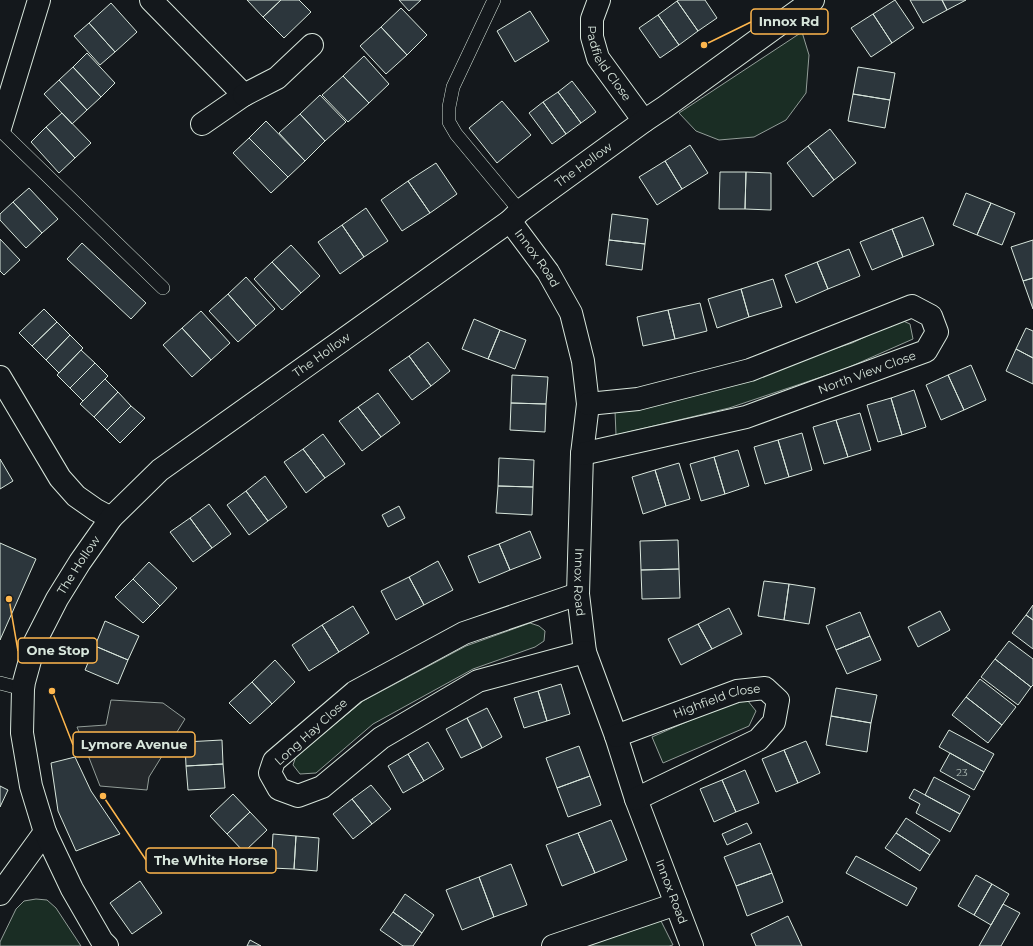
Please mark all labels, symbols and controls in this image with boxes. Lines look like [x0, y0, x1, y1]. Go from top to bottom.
callout: Innox Rd [751, 9, 828, 34]
text: Innox Rd [759, 13, 819, 29]
street label: Padfield Close [584, 25, 635, 104]
street label: The Hollow [552, 138, 615, 190]
street label: Innox Road [512, 226, 563, 290]
street label: The Hollow [289, 329, 353, 380]
street label: North View Close [816, 347, 918, 397]
street label: The Hollow [54, 532, 103, 597]
street label: Innox Road [571, 548, 589, 617]
callout: One Stop [18, 638, 97, 663]
text: One Stop [26, 642, 90, 658]
street label: Highfield Close [671, 681, 761, 721]
street label: Long Hay Close [271, 695, 350, 768]
callout: Lymore Avenue [73, 732, 195, 757]
text: Lymore Avenue [81, 736, 187, 752]
house number: 23 [956, 766, 968, 779]
callout: The White Horse [146, 848, 276, 873]
text: The White Horse [154, 852, 268, 868]
street label: Innox Road [653, 857, 691, 926]

